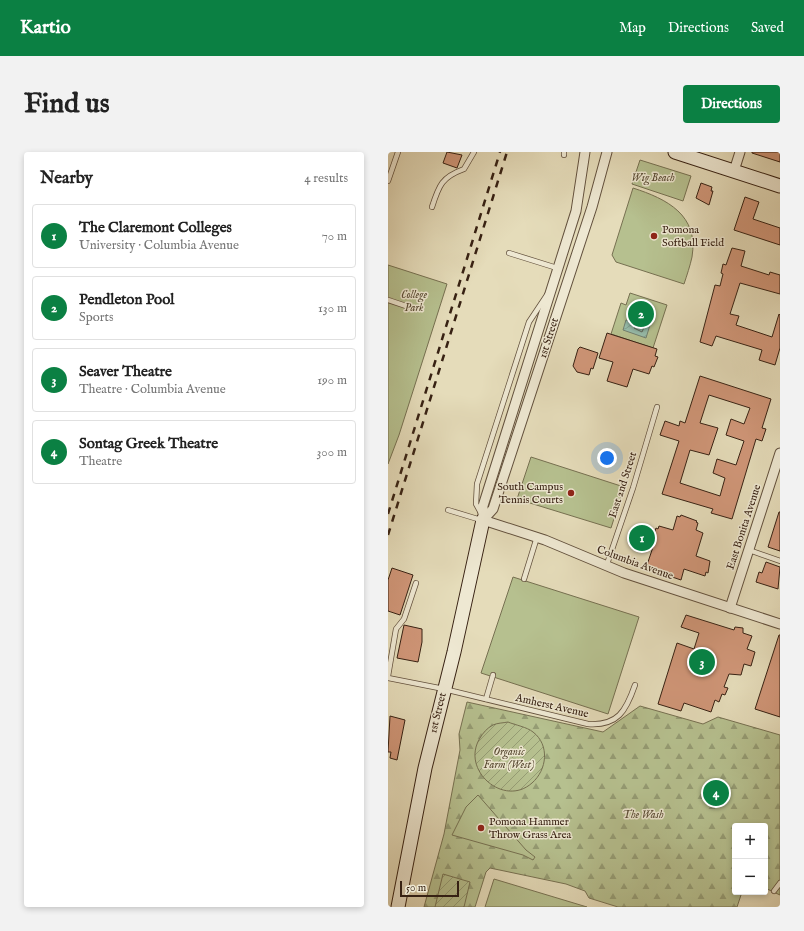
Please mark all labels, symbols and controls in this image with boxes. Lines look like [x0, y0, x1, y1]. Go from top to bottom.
text: Kartio [20, 16, 71, 40]
text: Map [619, 19, 646, 37]
text: Directions [668, 19, 729, 37]
text: Saved [751, 19, 784, 37]
button: Directions [683, 85, 780, 123]
text: Find us [24, 87, 110, 122]
text: Nearby [40, 168, 93, 189]
text: 4 results [304, 170, 348, 187]
park label: Wig Beach [631, 171, 675, 186]
text: The Claremont Colleges [79, 218, 232, 237]
place label: Pomona Softball Field [662, 223, 724, 250]
text: 1 [52, 228, 56, 245]
text: 70 m [322, 228, 347, 245]
marker: Pomona Softball Field [649, 231, 659, 241]
text: University · Columbia Avenue [79, 237, 239, 254]
park label: College Park [401, 288, 427, 315]
text: Pendleton Pool [79, 290, 174, 309]
pin: 2 [628, 299, 654, 329]
text: 2 [51, 300, 57, 317]
text: 130 m [318, 300, 347, 317]
text: Sports [79, 309, 114, 326]
street label: 1st Street [536, 316, 562, 360]
text: Seaver Theatre [79, 362, 172, 381]
text: 3 [52, 372, 56, 389]
text: 190 m [317, 372, 347, 389]
text: Theatre · Columbia Avenue [79, 381, 226, 398]
text: Sontag Greek Theatre [79, 434, 218, 453]
text: 4 [51, 444, 57, 461]
text: 300 m [316, 444, 347, 461]
your location [597, 448, 617, 468]
street label: East 2nd Street [606, 450, 640, 520]
text: Theatre [79, 453, 122, 470]
place label: South Campus Tennis Courts [497, 480, 563, 507]
street label: East Bonita Avenue [724, 483, 764, 571]
marker: South Campus Tennis Courts [566, 488, 576, 498]
pin: 1 [629, 523, 655, 553]
street label: Columbia Avenue [595, 543, 675, 583]
pin: 3 [689, 647, 715, 677]
street label: 1st Street [426, 691, 450, 735]
street label: Amherst Avenue [513, 691, 590, 721]
park label: Organic Farm (West) [484, 745, 535, 772]
pin: 4 [703, 778, 729, 808]
park label: The Wash [622, 808, 664, 822]
place label: Pomona Hammer Throw Grass Area [489, 815, 572, 842]
marker: Pomona Hammer Throw Grass Area [476, 823, 486, 833]
map controls [732, 823, 768, 895]
button: + [732, 823, 768, 859]
button: − [732, 859, 768, 895]
scale bar [400, 879, 459, 898]
text: 50 m [406, 881, 426, 895]

